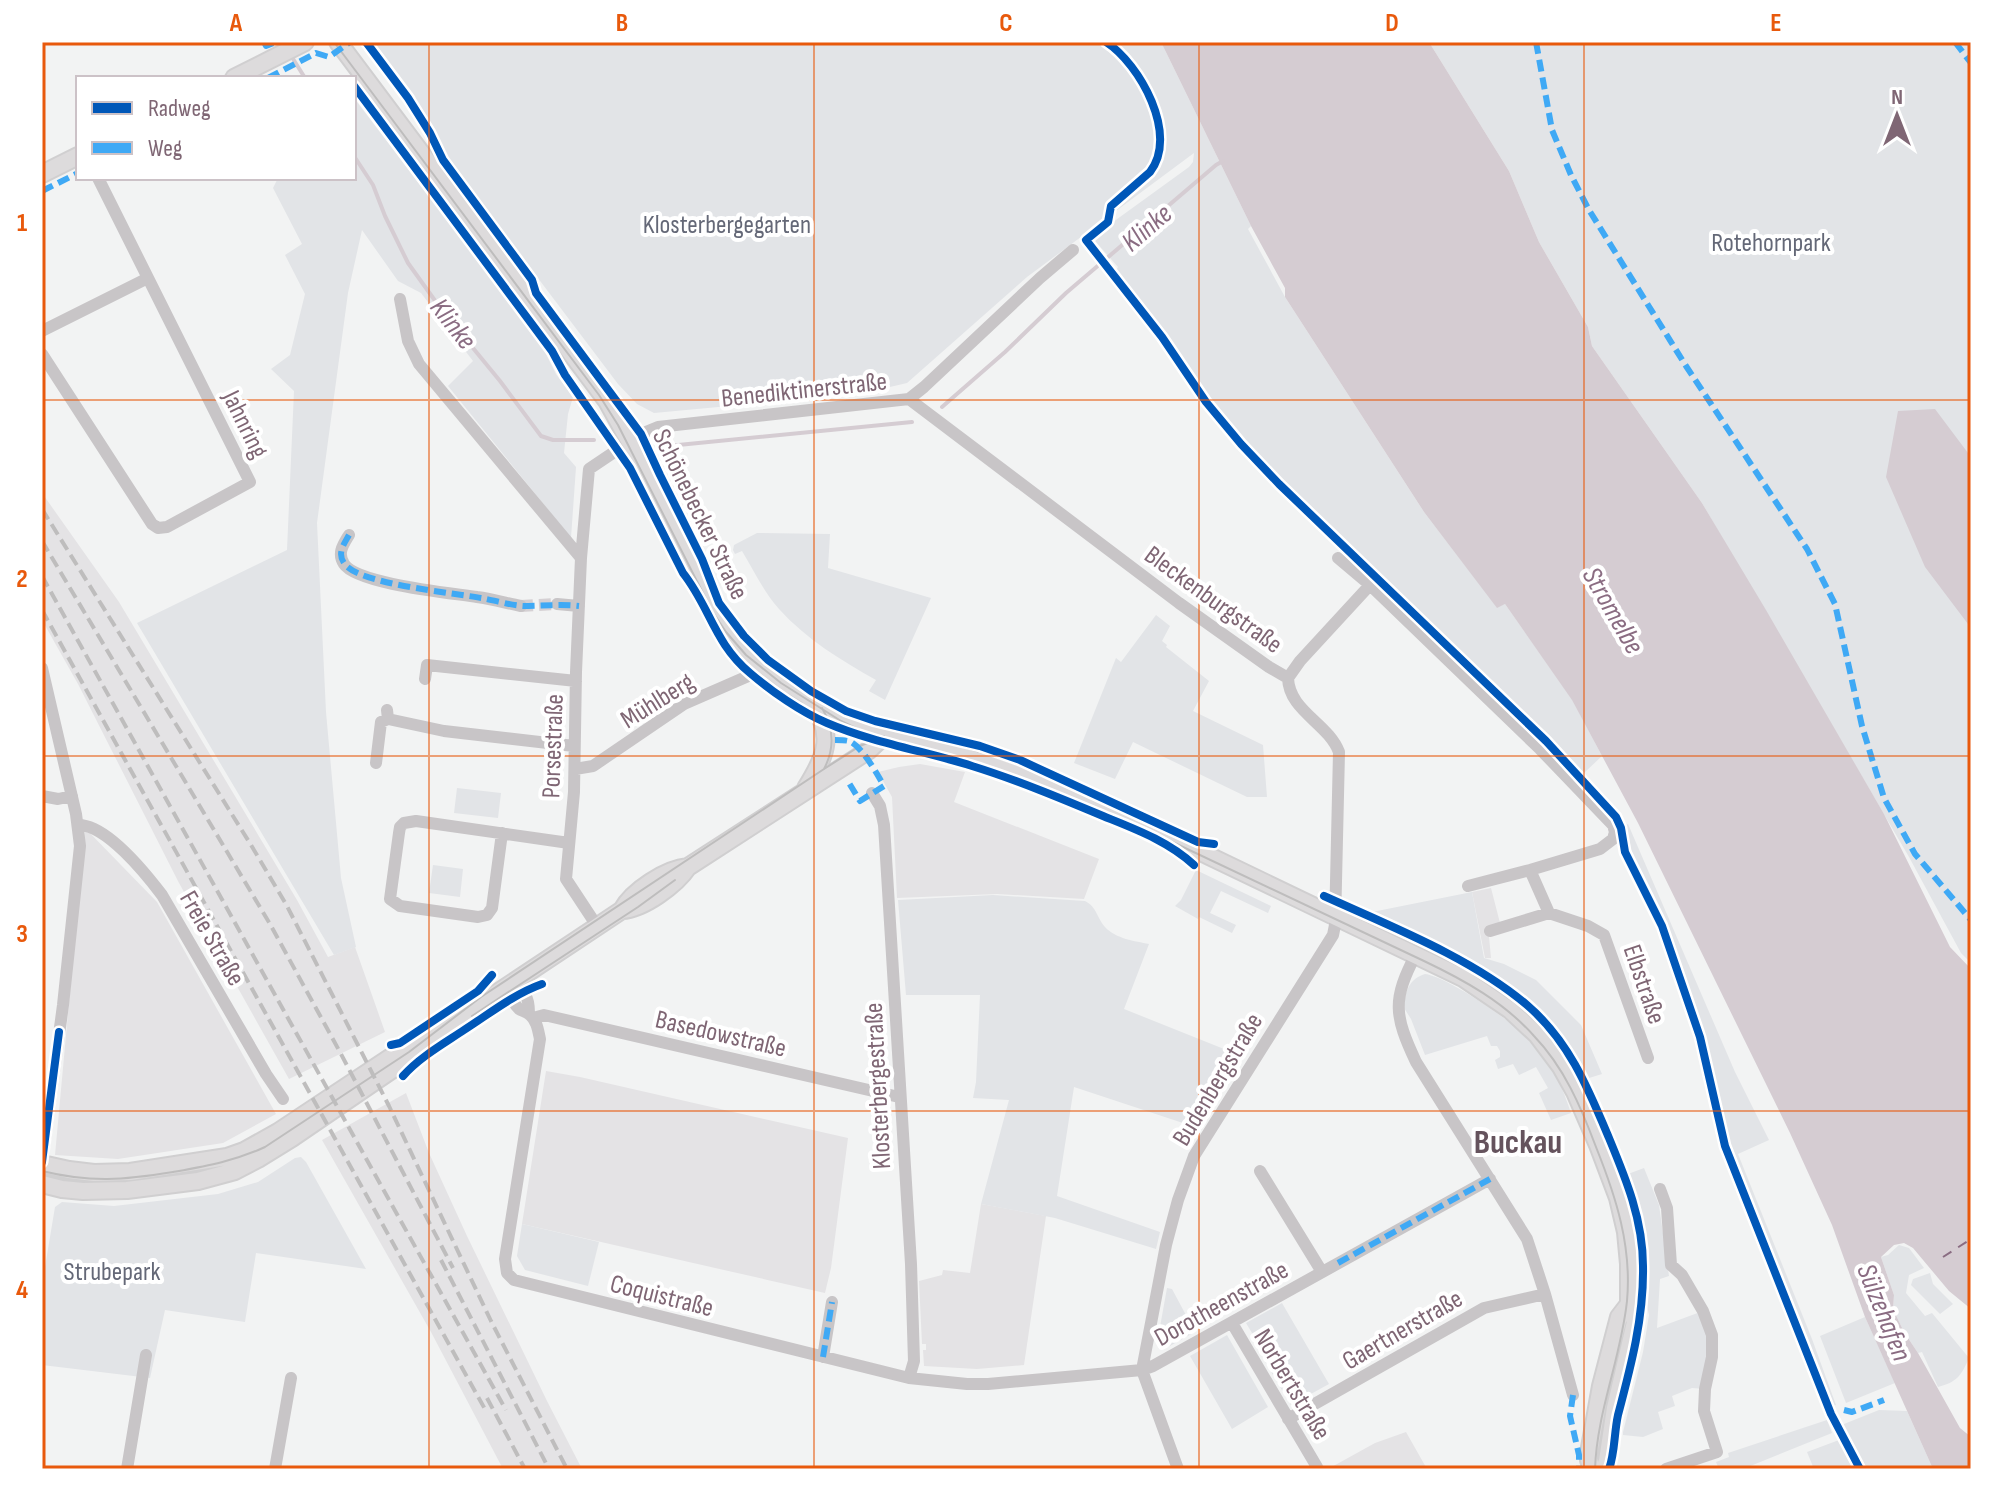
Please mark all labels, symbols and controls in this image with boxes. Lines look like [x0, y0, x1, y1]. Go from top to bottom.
text: A [229, 8, 243, 39]
text: B [616, 8, 628, 39]
text: C [999, 8, 1013, 39]
text: D [1385, 8, 1399, 39]
text: E [1770, 8, 1782, 39]
legend [76, 76, 356, 180]
north arrow [1857, 76, 1937, 156]
text: N [1891, 84, 1903, 111]
text: Radweg [148, 94, 211, 123]
text: Weg [148, 134, 182, 163]
water label: Klinke [1115, 197, 1179, 259]
text: 1 [17, 208, 27, 239]
park label: Klosterbergegarten [643, 210, 811, 241]
park label: Rotehornpark [1711, 228, 1831, 259]
water label: Klinke [423, 292, 483, 356]
street label: Benediktinerstraße [720, 366, 889, 415]
street label: Jahnring [215, 385, 274, 464]
street label: Schönebecker Straße [645, 424, 754, 605]
street label: Bleckenburgstraße [1138, 540, 1288, 661]
water label: Stromelbe [1575, 561, 1651, 660]
text: 2 [16, 564, 28, 595]
street label: Mühlberg [615, 667, 700, 736]
street label: Porsestraße [536, 693, 571, 799]
street label: Freie Straße [172, 886, 251, 992]
text: 3 [16, 919, 28, 950]
street label: Elbstraße [1616, 941, 1672, 1028]
street label: Klosterbergestraße [859, 1002, 898, 1170]
street label: Basedowstraße [652, 1004, 789, 1065]
street label: Budenbergstraße [1167, 1008, 1270, 1152]
district label: Buckau [1474, 1122, 1562, 1163]
street label: Dorotheenstraße [1149, 1255, 1294, 1354]
park label: Strubepark [64, 1257, 160, 1288]
water label: Sülzehafen [1849, 1259, 1918, 1366]
street label: Coquistraße [607, 1269, 717, 1324]
text: 4 [16, 1275, 28, 1306]
street label: Gaertnerstraße [1337, 1284, 1468, 1377]
street label: Norbertstraße [1247, 1324, 1337, 1446]

